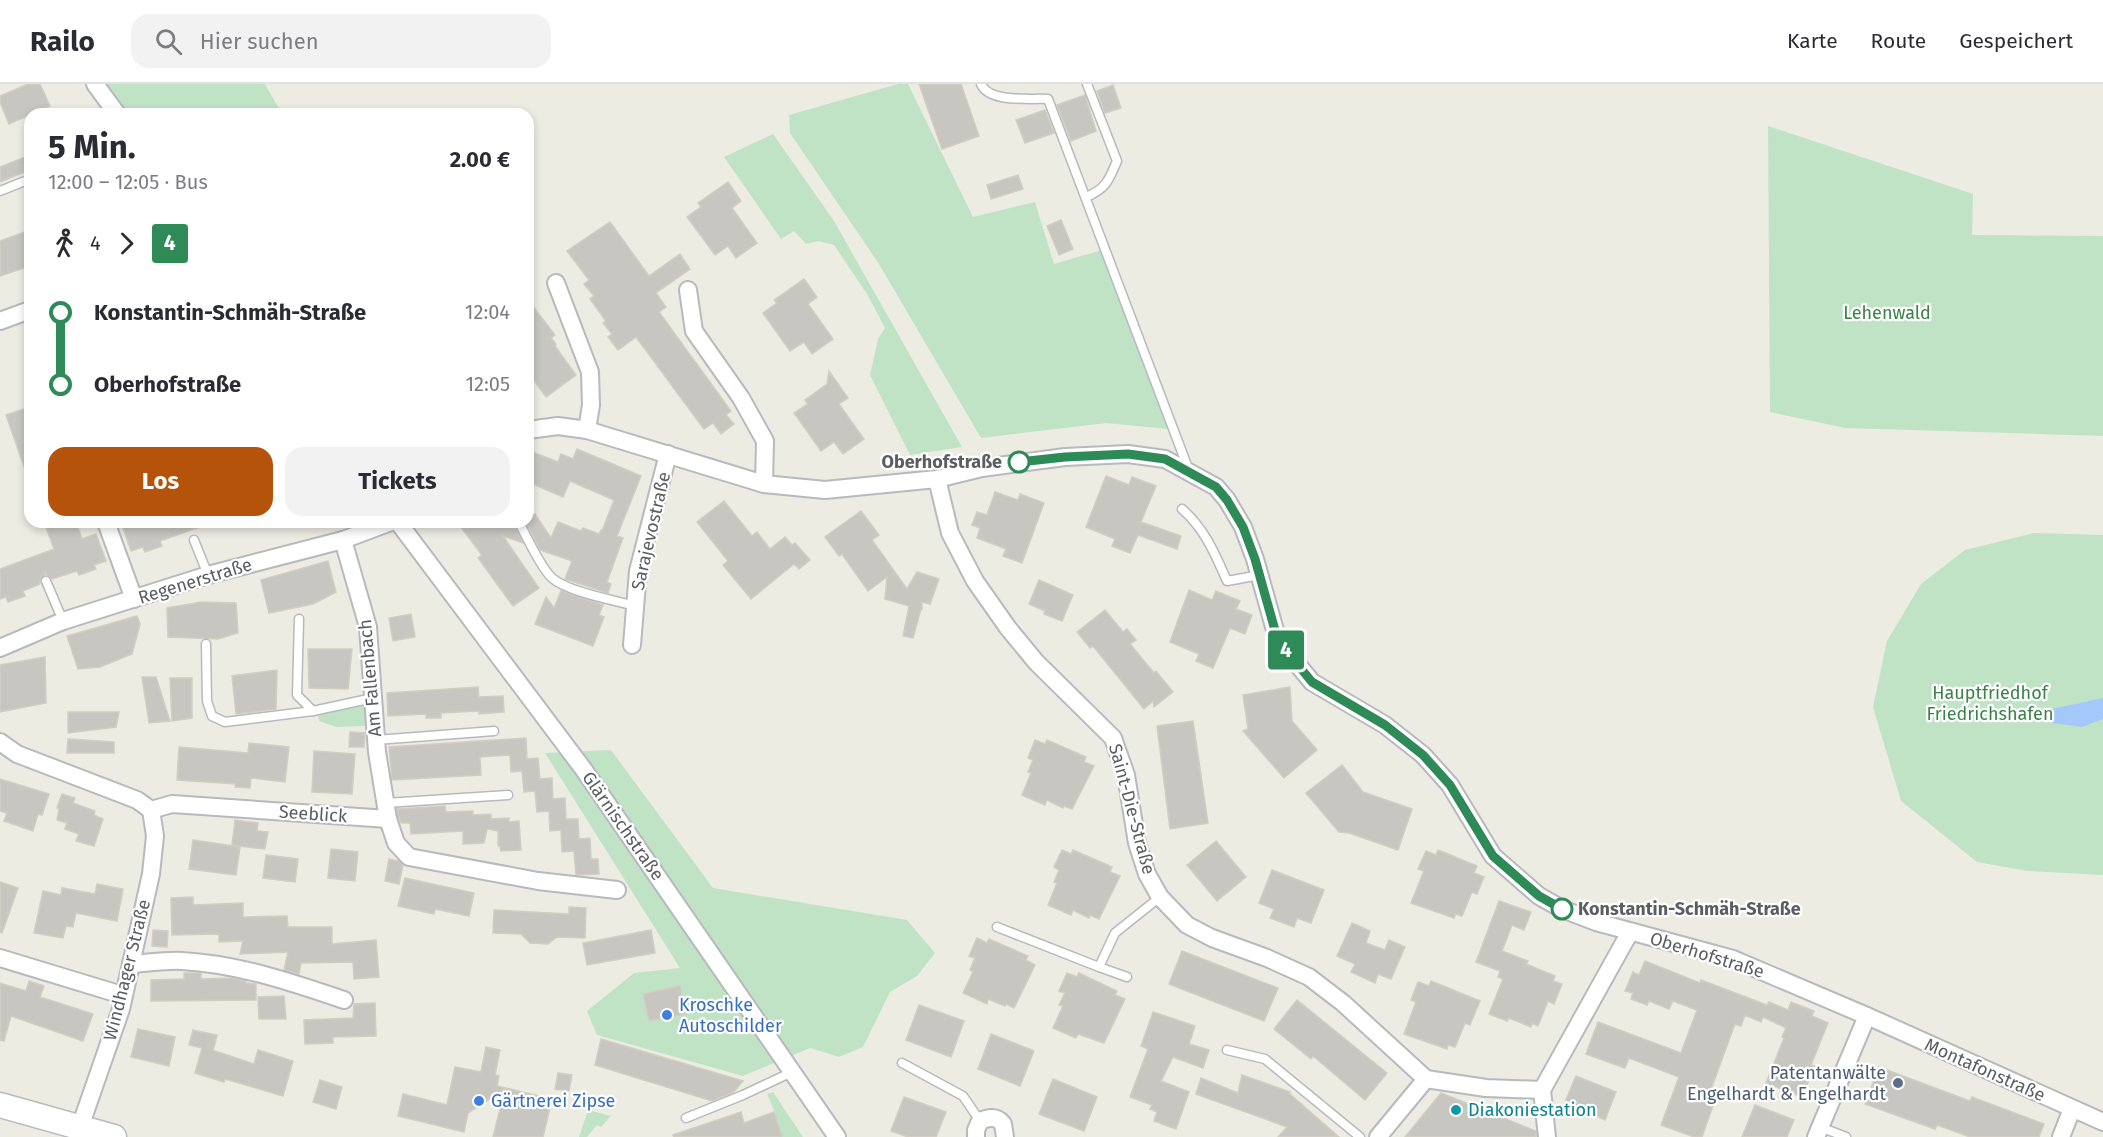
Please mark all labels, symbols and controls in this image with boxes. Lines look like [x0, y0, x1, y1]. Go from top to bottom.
search box [131, 14, 551, 68]
text: Railo [30, 25, 95, 58]
icon: search [152, 25, 185, 58]
text: Hier suchen [200, 28, 319, 55]
text: Karte [1787, 28, 1838, 54]
text: Route [1871, 28, 1926, 54]
text: Gespeichert [1959, 28, 2073, 54]
text: 5 Min. [48, 127, 136, 167]
text: 2.00 € [450, 146, 510, 173]
text: 12:00 – 12:05 · Bus [48, 170, 208, 194]
icon: walk [48, 227, 81, 260]
icon: forward [110, 227, 143, 260]
text: 4 [164, 230, 176, 256]
text: 4 [90, 231, 101, 255]
text: Konstantin-Schmäh-Straße [94, 299, 366, 326]
text: 12:04 [465, 300, 510, 324]
park label: Lehenwald [1843, 302, 1931, 324]
text: Oberhofstraße [94, 371, 241, 398]
text: 12:05 [465, 372, 510, 396]
button: Los [48, 447, 273, 516]
button: Tickets [285, 447, 510, 516]
place label: Oberhofstraße [882, 451, 1002, 473]
marker: Oberhofstraße [1008, 451, 1030, 473]
street label: Sarajevostraße [627, 470, 675, 592]
street label: Regenerstraße [135, 553, 255, 609]
street label: Am Fallenbach [354, 618, 386, 738]
line badge: 4 [1266, 630, 1306, 670]
text: 4 [1280, 637, 1292, 663]
park label: Hauptfriedhof Friedrichshafen [1927, 682, 2053, 725]
street label: Saint-Die-Straße [1104, 741, 1160, 877]
street label: Glärnischstraße [577, 767, 669, 885]
street label: Seeblick [278, 801, 349, 827]
street label: Windhager Straße [99, 897, 155, 1043]
marker: Konstantin-Schmäh-Straße [1551, 898, 1573, 920]
place label: Konstantin-Schmäh-Straße [1578, 898, 1801, 920]
street label: Oberhofstraße [1647, 927, 1767, 983]
place label: Kroschke Autoschilder [679, 994, 782, 1037]
marker: Kroschke Autoschilder [660, 1008, 674, 1022]
street label: Montafonstraße [1921, 1034, 2049, 1106]
place label: Patentanwälte Engelhardt & Engelhardt [1687, 1062, 1886, 1105]
marker: Patentanwälte Engelhardt & Engelhardt [1891, 1076, 1905, 1090]
place label: Gärtnerei Zipse [491, 1090, 615, 1112]
marker: Gärtnerei Zipse [472, 1094, 486, 1108]
place label: Diakoniestation [1468, 1099, 1597, 1121]
marker: Diakoniestation [1449, 1103, 1463, 1117]

